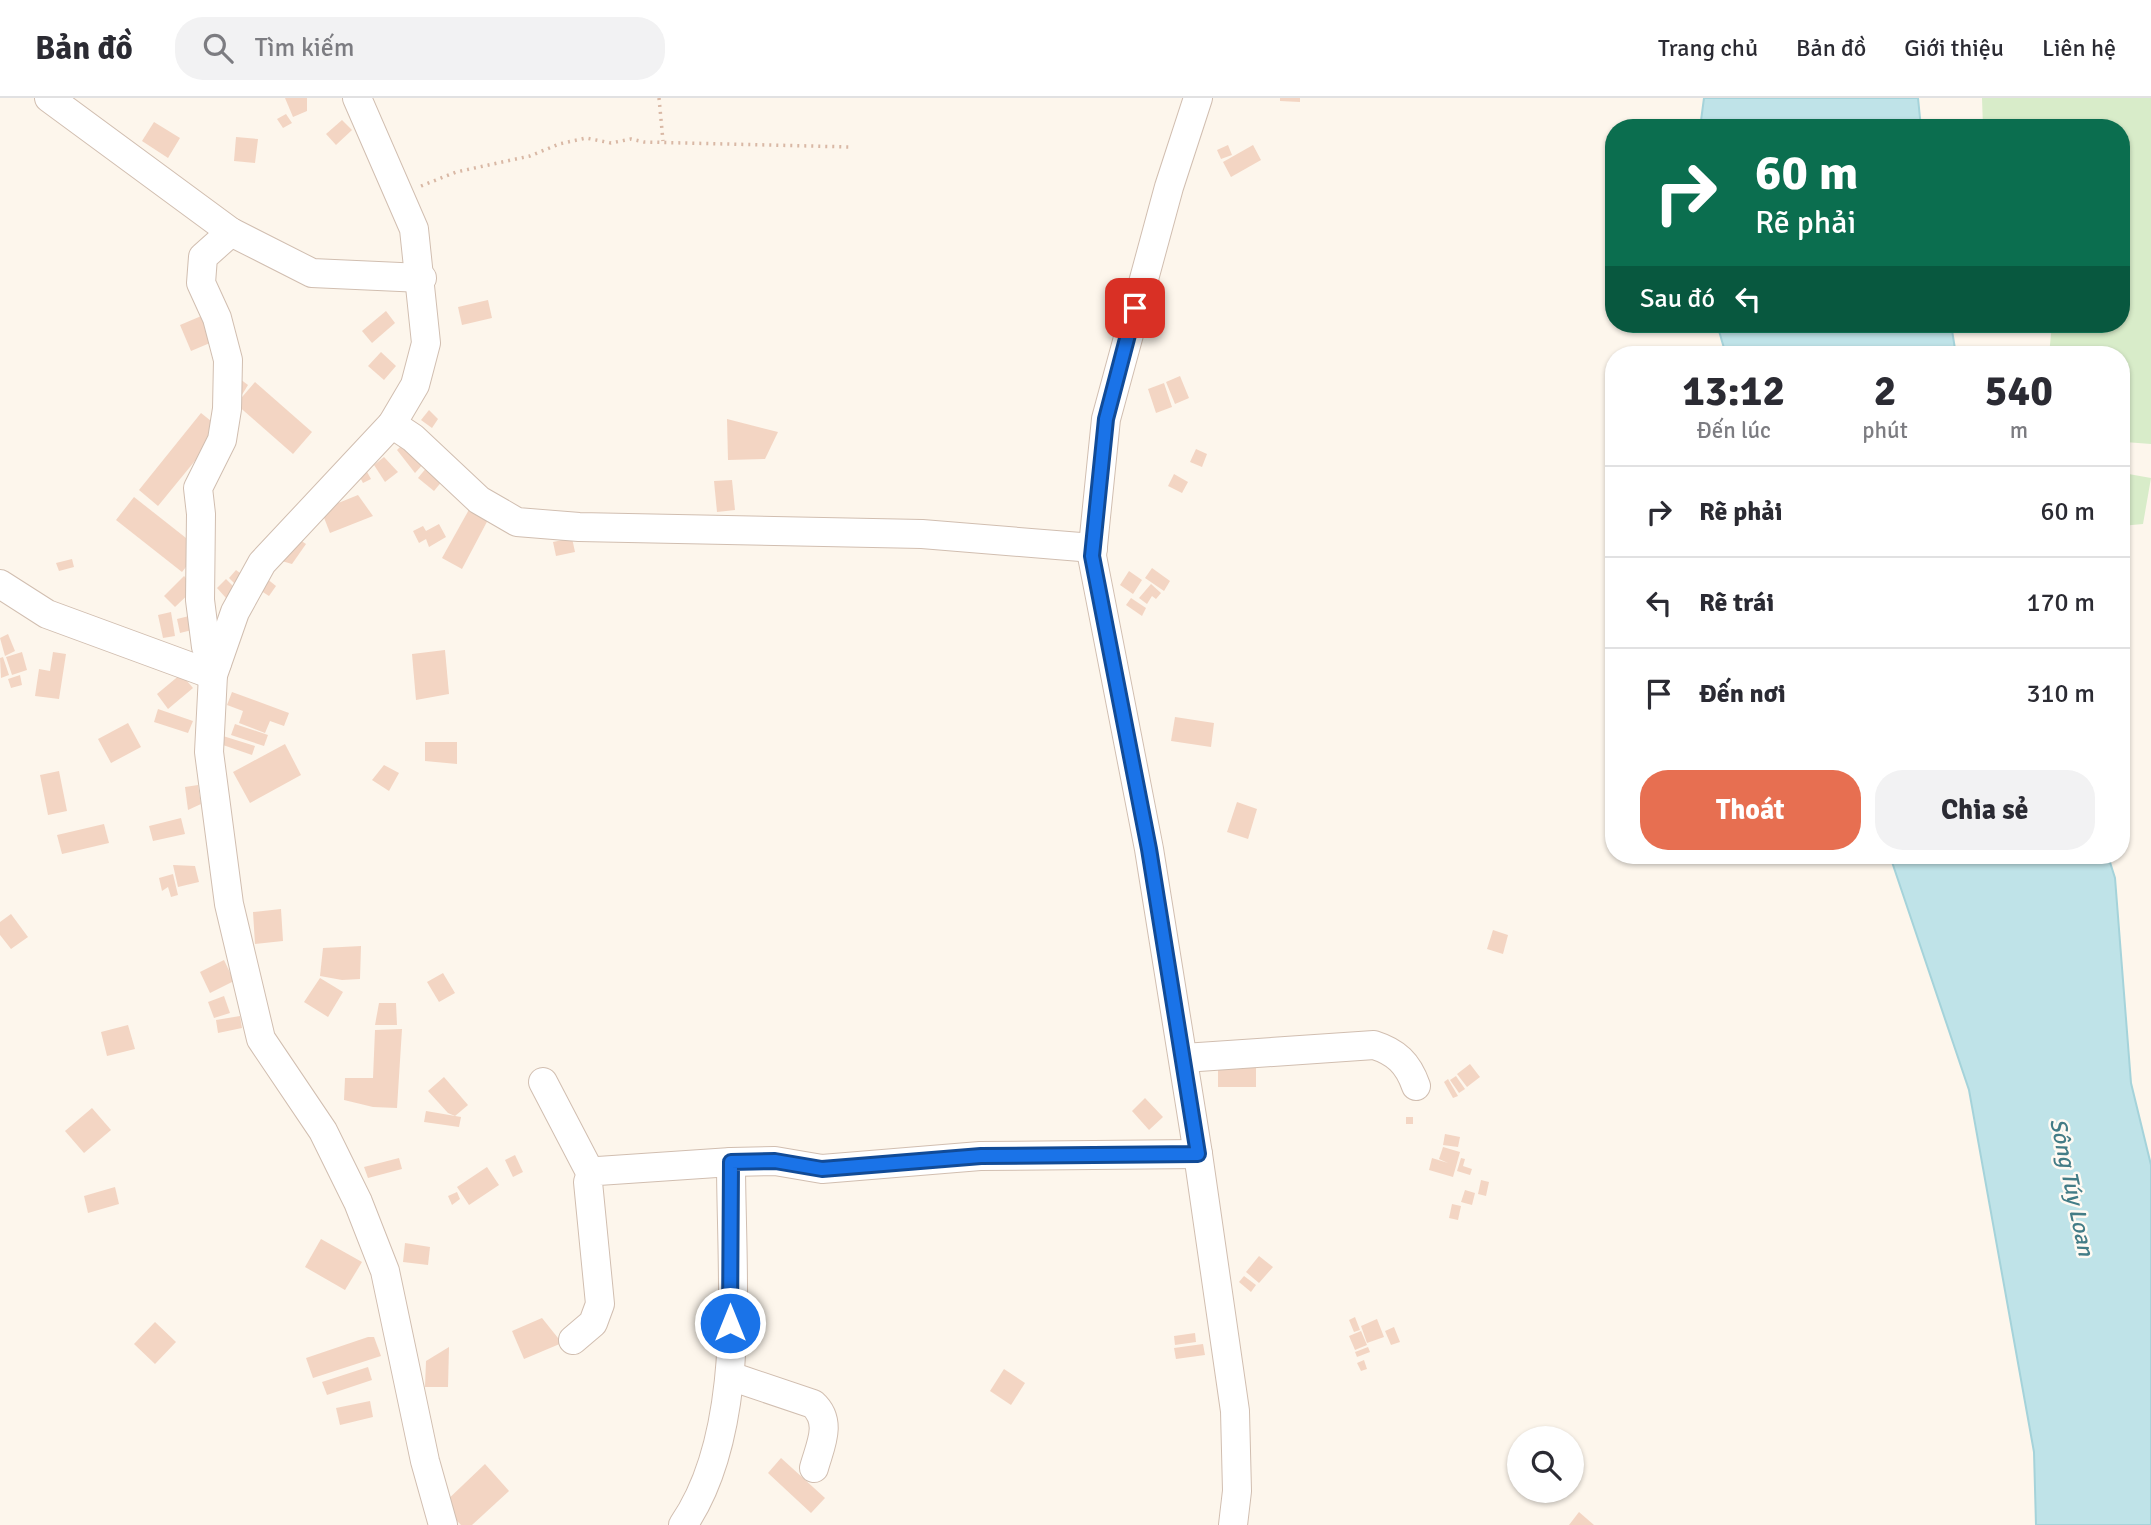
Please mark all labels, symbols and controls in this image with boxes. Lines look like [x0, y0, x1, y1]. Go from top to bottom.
search box [175, 17, 665, 80]
text: Bản đồ [35, 28, 133, 69]
icon: search [199, 29, 237, 67]
text: Tìm kiếm [255, 32, 355, 64]
text: Trang chủ [1658, 33, 1758, 63]
text: Bản đồ [1796, 33, 1866, 63]
text: Giới thiệu [1904, 33, 2004, 63]
text: Liên hệ [2042, 33, 2116, 63]
text: 60 m [1755, 143, 1858, 203]
icon: right [1640, 147, 1731, 238]
text: Rẽ phải [1755, 203, 1856, 242]
pin [1105, 278, 1165, 338]
icon: left [1729, 280, 1767, 318]
text: Sau đó [1640, 283, 1715, 315]
icon: arrive [1116, 289, 1154, 327]
text: 13:12 [1682, 366, 1785, 417]
text: 2 [1874, 366, 1896, 417]
text: 540 [1985, 366, 2053, 417]
text: Đến lúc [1697, 416, 1771, 445]
text: phút [1862, 416, 1908, 445]
text: m [2010, 416, 2028, 445]
icon: right [1640, 493, 1678, 531]
text: Rẽ phải [1699, 496, 1783, 528]
text: 60 m [2040, 496, 2095, 528]
icon: left [1640, 584, 1678, 622]
text: Rẽ trái [1699, 587, 1774, 619]
text: 170 m [2026, 587, 2095, 619]
icon: arrive [1640, 675, 1678, 713]
text: Đến nơi [1699, 678, 1786, 710]
text: 310 m [2026, 678, 2095, 710]
button: Thoát [1640, 770, 1861, 850]
button: Chia sẻ [1875, 770, 2095, 850]
water label: Sông Túy Loan [2043, 1115, 2101, 1260]
position arrow [693, 1286, 767, 1360]
map controls [1507, 1426, 1584, 1503]
button: search [1507, 1426, 1584, 1503]

